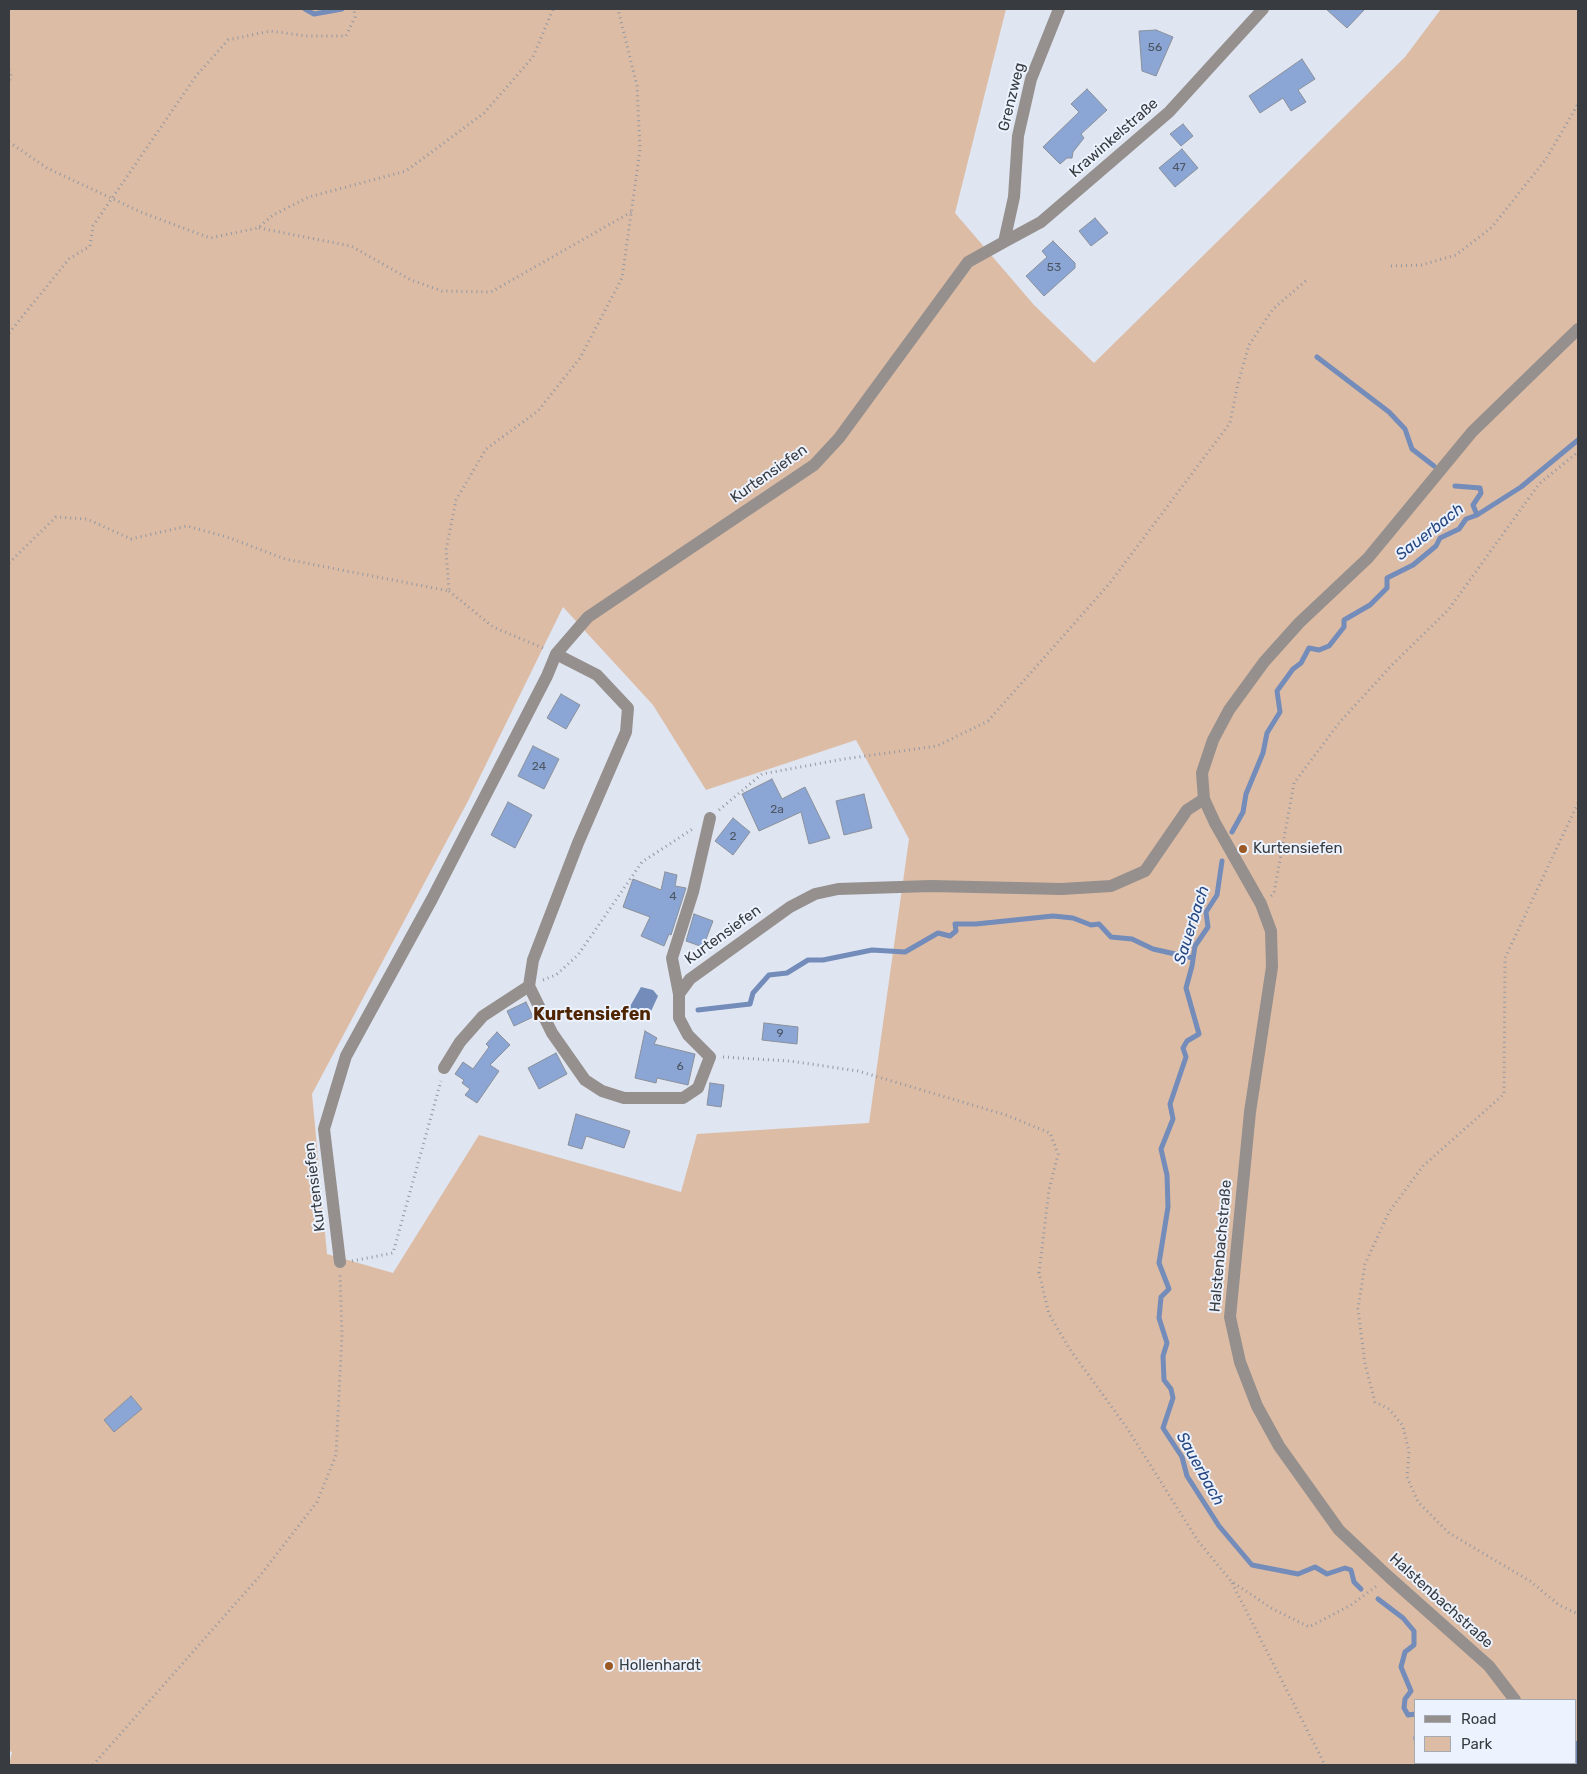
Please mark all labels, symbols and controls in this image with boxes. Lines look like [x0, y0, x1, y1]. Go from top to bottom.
house number: 56 [1148, 41, 1162, 55]
street label: Grenzweg [995, 61, 1029, 133]
street label: Krawinkelstraße [1066, 95, 1162, 181]
house number: 47 [1172, 161, 1186, 175]
house number: 53 [1047, 261, 1061, 275]
street label: Kurtensiefen [727, 441, 811, 507]
water label: Sauerbach [1392, 499, 1468, 565]
house number: 24 [532, 760, 546, 774]
house number: 2a [770, 803, 784, 817]
house number: 2 [729, 830, 737, 844]
place label: Kurtensiefen [1253, 840, 1342, 858]
marker: Kurtensiefen [1237, 843, 1249, 855]
water label: Sauerbach [1170, 883, 1214, 967]
house number: 4 [669, 890, 677, 904]
street label: Kurtensiefen [682, 901, 764, 969]
district label: Kurtensiefen [533, 1004, 651, 1026]
house number: 9 [776, 1027, 784, 1041]
house number: 6 [676, 1060, 684, 1074]
street label: Kurtensiefen [301, 1141, 329, 1233]
street label: Halstenbachstraße [1206, 1179, 1236, 1313]
water label: Sauerbach [1172, 1429, 1228, 1509]
street label: Halstenbachstraße [1386, 1550, 1496, 1652]
place label: Hollenhardt [619, 1657, 701, 1675]
marker: Hollenhardt [603, 1660, 615, 1672]
legend [1414, 1699, 1577, 1764]
text: Road [1461, 1710, 1497, 1728]
text: Park [1461, 1735, 1492, 1753]

